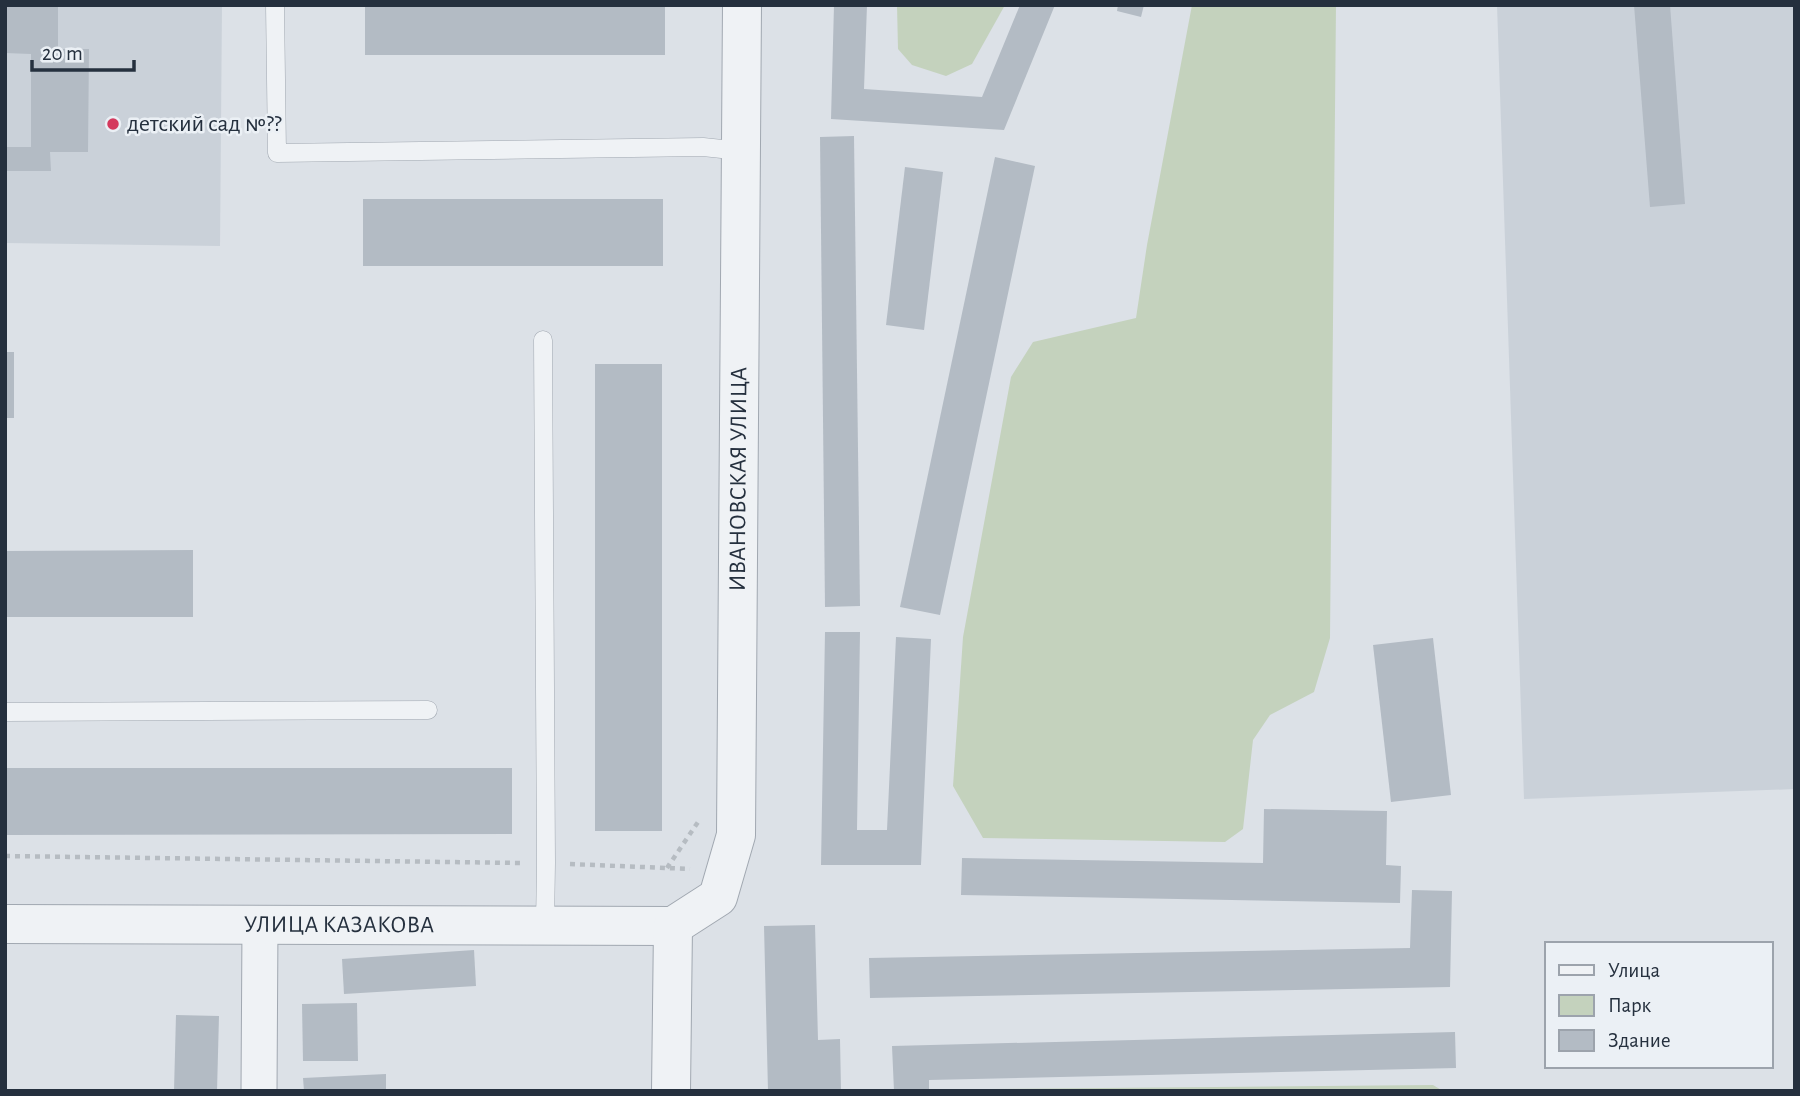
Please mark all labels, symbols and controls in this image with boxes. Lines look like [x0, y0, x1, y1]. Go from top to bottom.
scale bar [32, 28, 133, 72]
text: 20 m [42, 43, 83, 64]
place label: детский сад №?? [127, 112, 283, 136]
marker: детский сад №?? [105, 116, 121, 132]
street label: ИВАНОВСКАЯ УЛИЦА [726, 367, 751, 592]
street label: УЛИЦА КАЗАКОВА [244, 913, 434, 937]
legend [1545, 942, 1772, 1068]
text: Улица [1608, 960, 1661, 981]
text: Парк [1608, 995, 1652, 1016]
text: Здание [1608, 1030, 1671, 1051]

